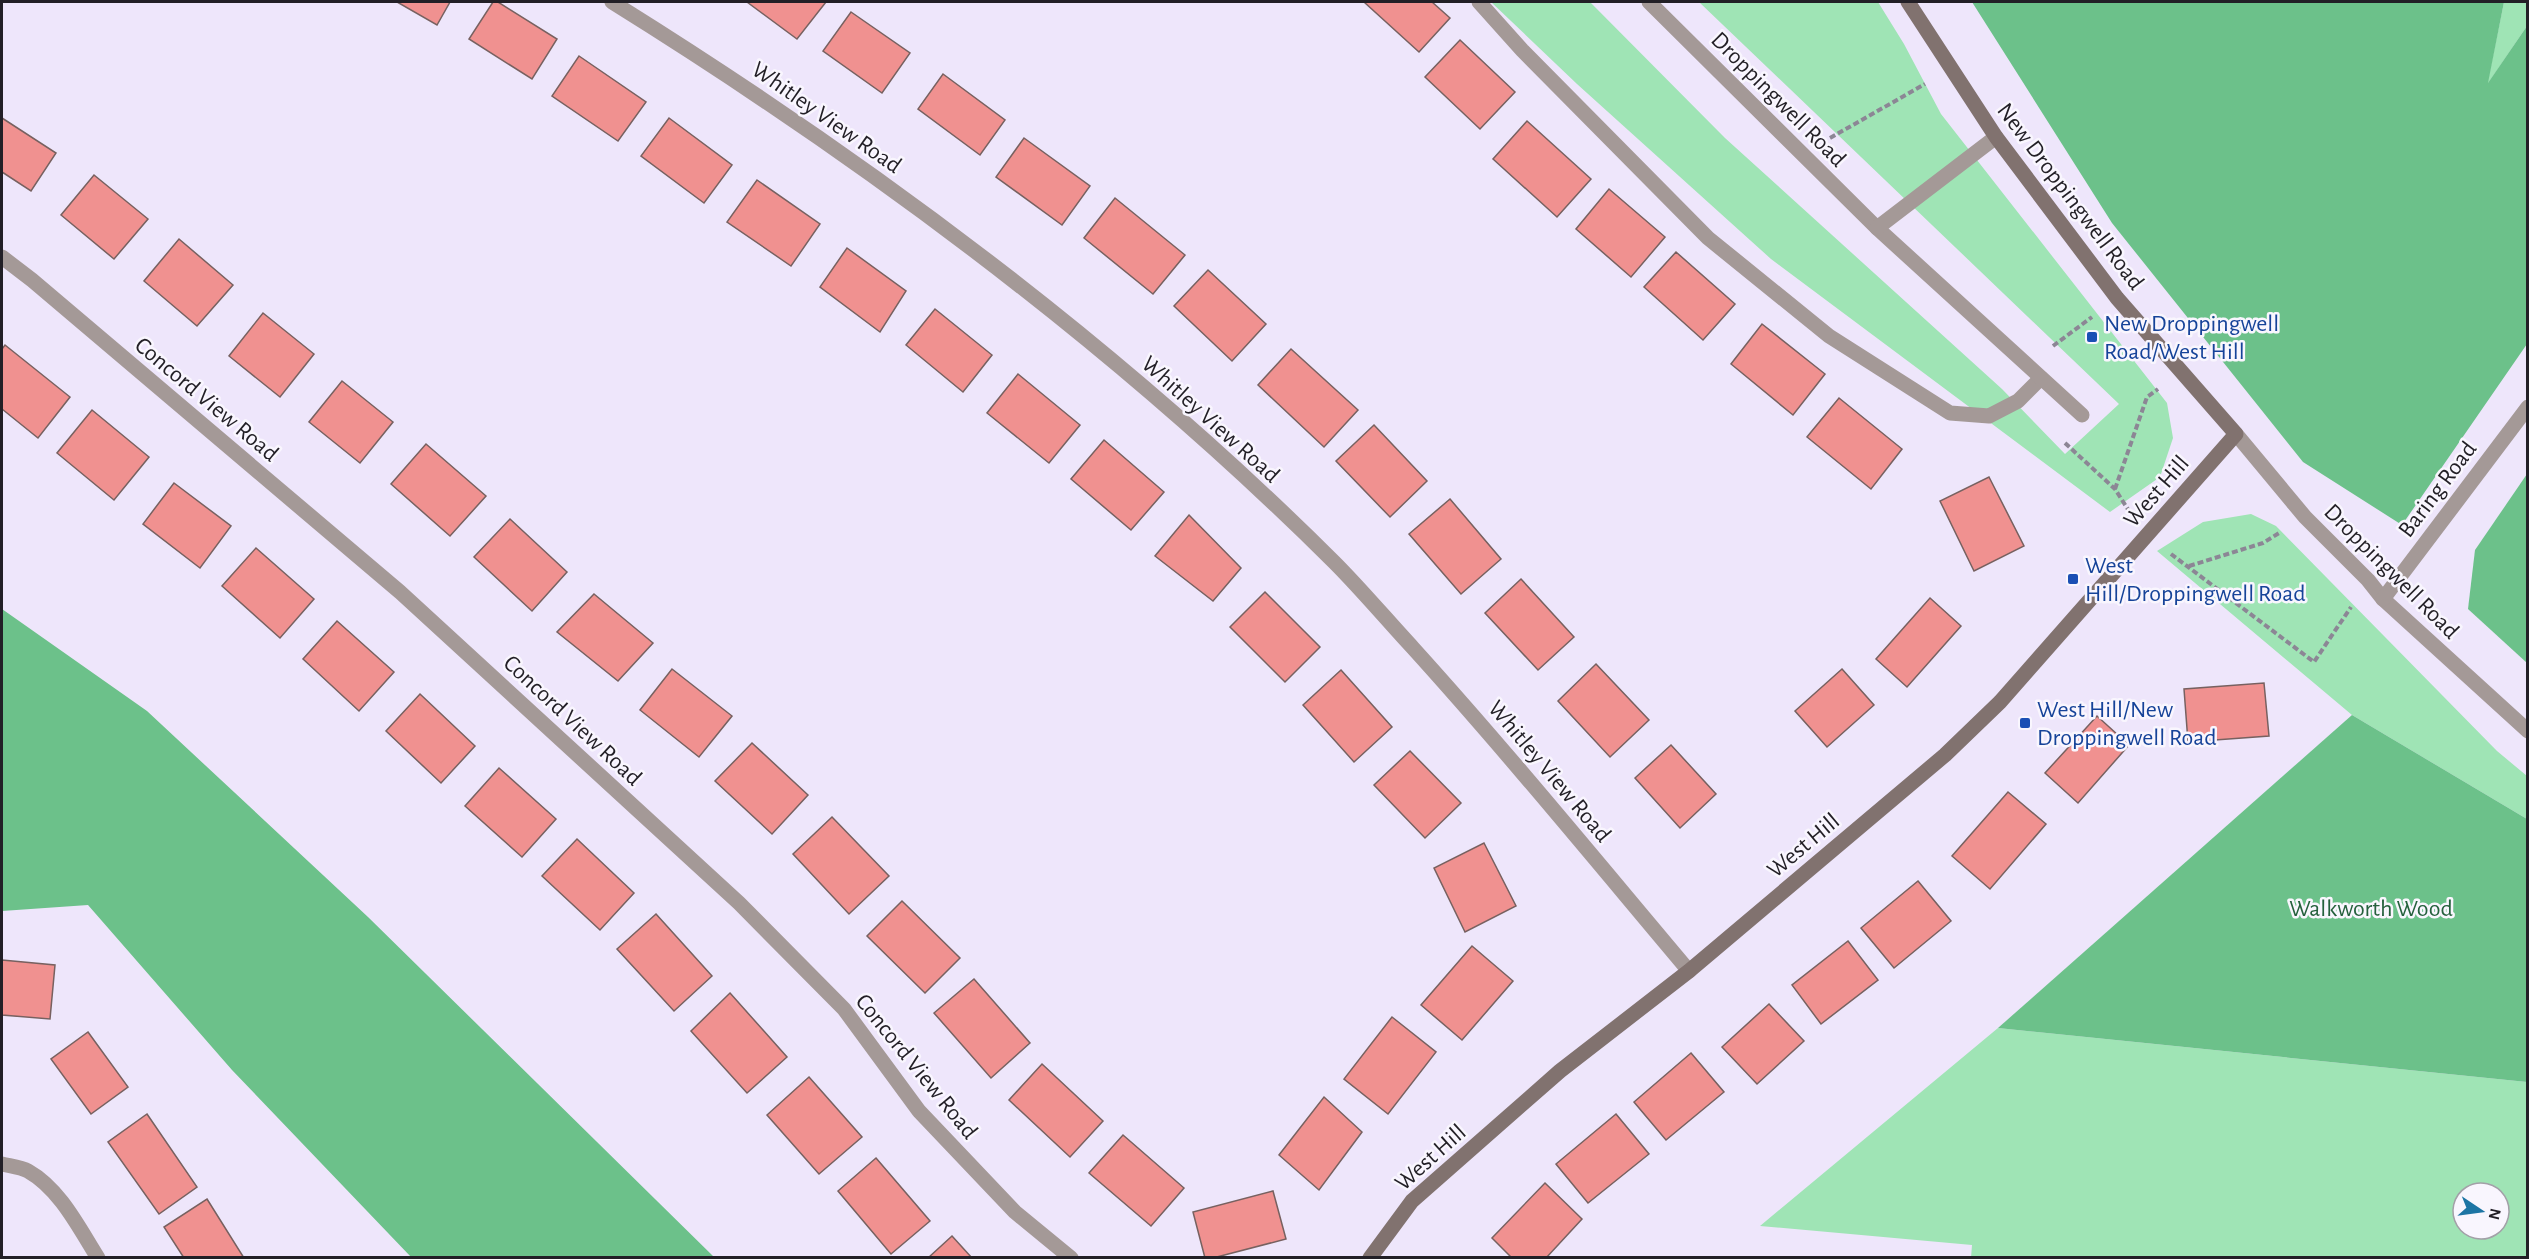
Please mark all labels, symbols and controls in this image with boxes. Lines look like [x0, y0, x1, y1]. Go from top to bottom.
street label: Droppingwell Road [1706, 28, 1850, 172]
street label: Whitley View Road [747, 57, 906, 178]
street label: New Droppingwell Road [1992, 99, 2148, 294]
place label: New Droppingwell Road/West Hill [2104, 312, 2279, 364]
marker: New Droppingwell Road/West Hill [2085, 330, 2099, 344]
street label: Concord View Road [130, 333, 283, 467]
street label: Whitley View Road [1137, 352, 1284, 488]
street label: Baring Road [2394, 437, 2481, 542]
street label: West Hill [2119, 451, 2194, 532]
street label: Droppingwell Road [2319, 500, 2463, 644]
place label: West Hill/Droppingwell Road [2085, 554, 2306, 606]
marker: West Hill/Droppingwell Road [2066, 572, 2080, 586]
street label: Concord View Road [499, 651, 646, 791]
street label: Whitley View Road [1483, 696, 1615, 847]
place label: West Hill/New Droppingwell Road [2037, 698, 2217, 750]
marker: West Hill/New Droppingwell Road [2018, 716, 2032, 730]
street label: West Hill [1763, 809, 1844, 883]
park label: Walkworth Wood [2289, 897, 2453, 921]
street label: Concord View Road [851, 989, 982, 1144]
street label: West Hill [1391, 1120, 1471, 1195]
north arrow [2451, 1181, 2511, 1241]
text: N [2486, 1207, 2504, 1221]

